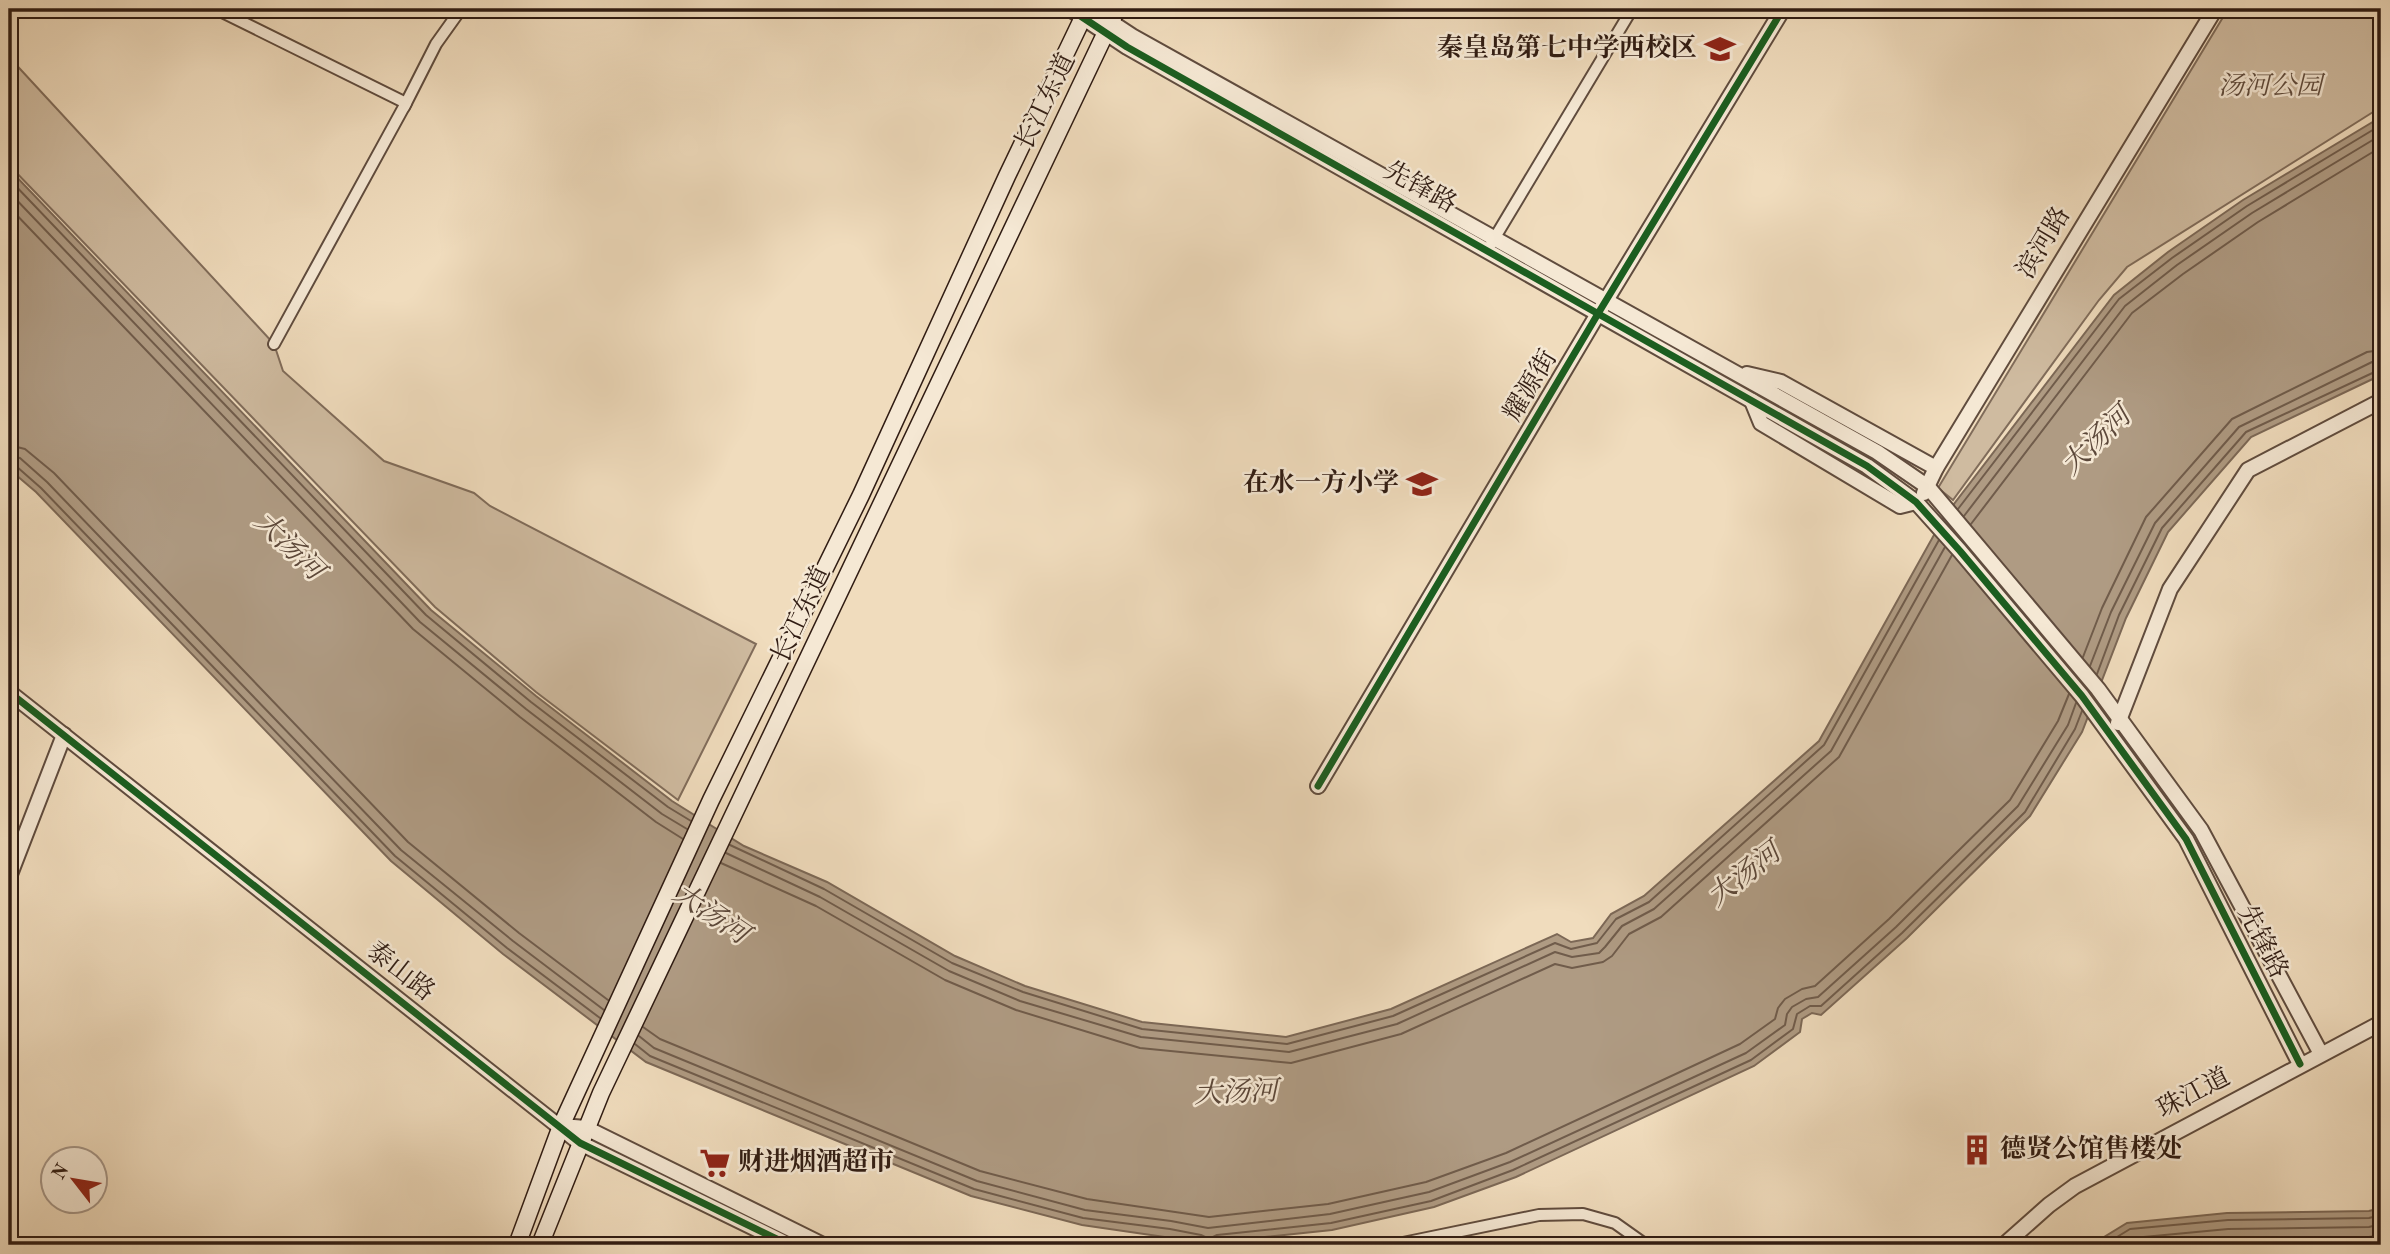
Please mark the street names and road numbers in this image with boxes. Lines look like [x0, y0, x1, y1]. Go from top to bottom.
street label: 长江东道 [1010, 49, 1080, 154]
street label: 先锋路 [1380, 156, 1461, 218]
street label: 滨河路 [2011, 202, 2075, 283]
street label: 耀源街 [1498, 345, 1562, 426]
street label: 长江东道 [766, 562, 836, 668]
street label: 先锋路 [2233, 900, 2293, 983]
street label: 泰山路 [361, 936, 440, 1006]
street label: 珠江道 [2153, 1062, 2235, 1124]

